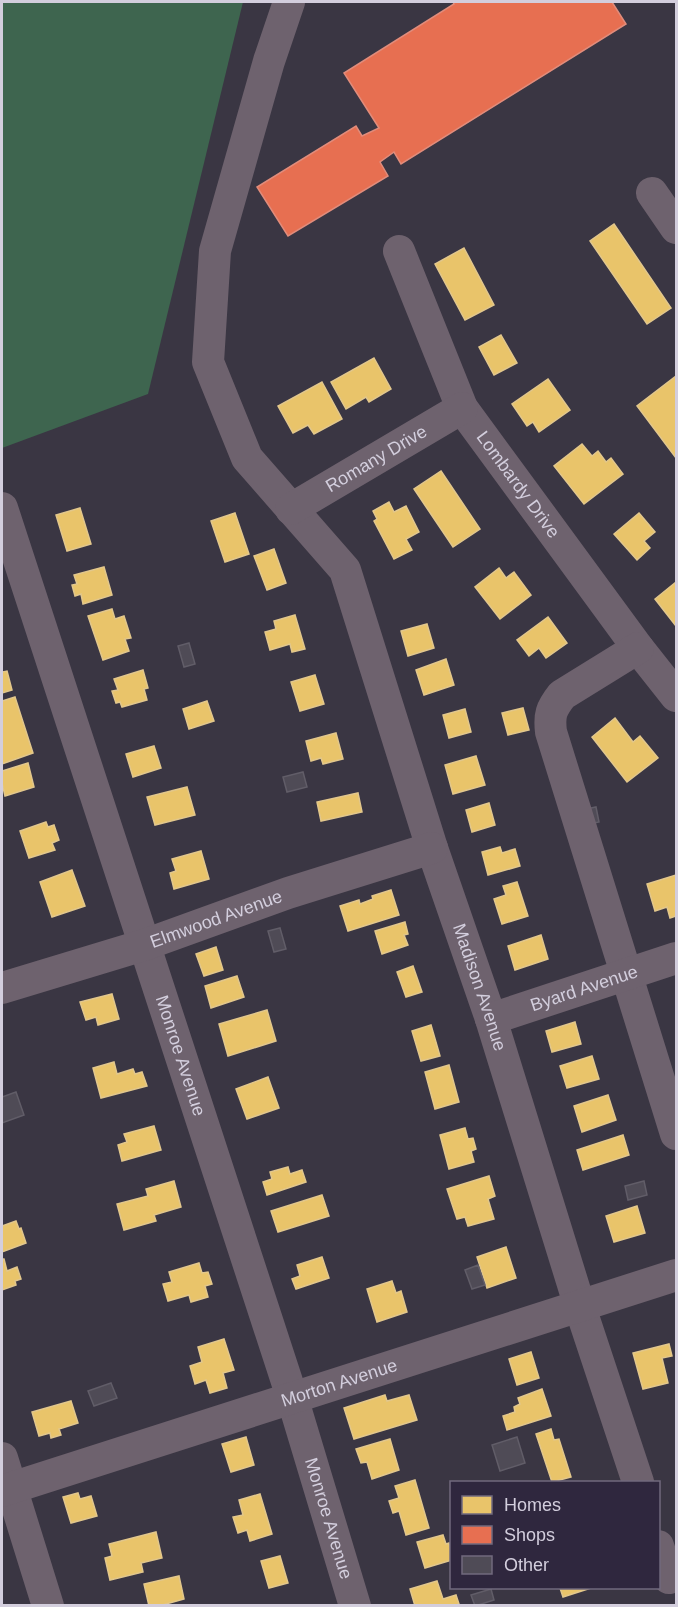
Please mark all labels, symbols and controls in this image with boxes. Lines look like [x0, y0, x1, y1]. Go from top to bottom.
street label: Romany Drive [322, 421, 430, 496]
street label: Lombardy Drive [472, 427, 564, 542]
street label: Elmwood Avenue [147, 886, 285, 952]
street label: Madison Avenue [449, 921, 510, 1053]
street label: Byard Avenue [528, 961, 640, 1015]
street label: Monroe Avenue [152, 993, 210, 1119]
street label: Morton Avenue [279, 1355, 400, 1411]
street label: Monroe Avenue [301, 1455, 356, 1582]
legend [450, 1481, 660, 1589]
text: Homes [504, 1495, 561, 1515]
text: Shops [504, 1525, 555, 1545]
text: Other [504, 1555, 549, 1575]

